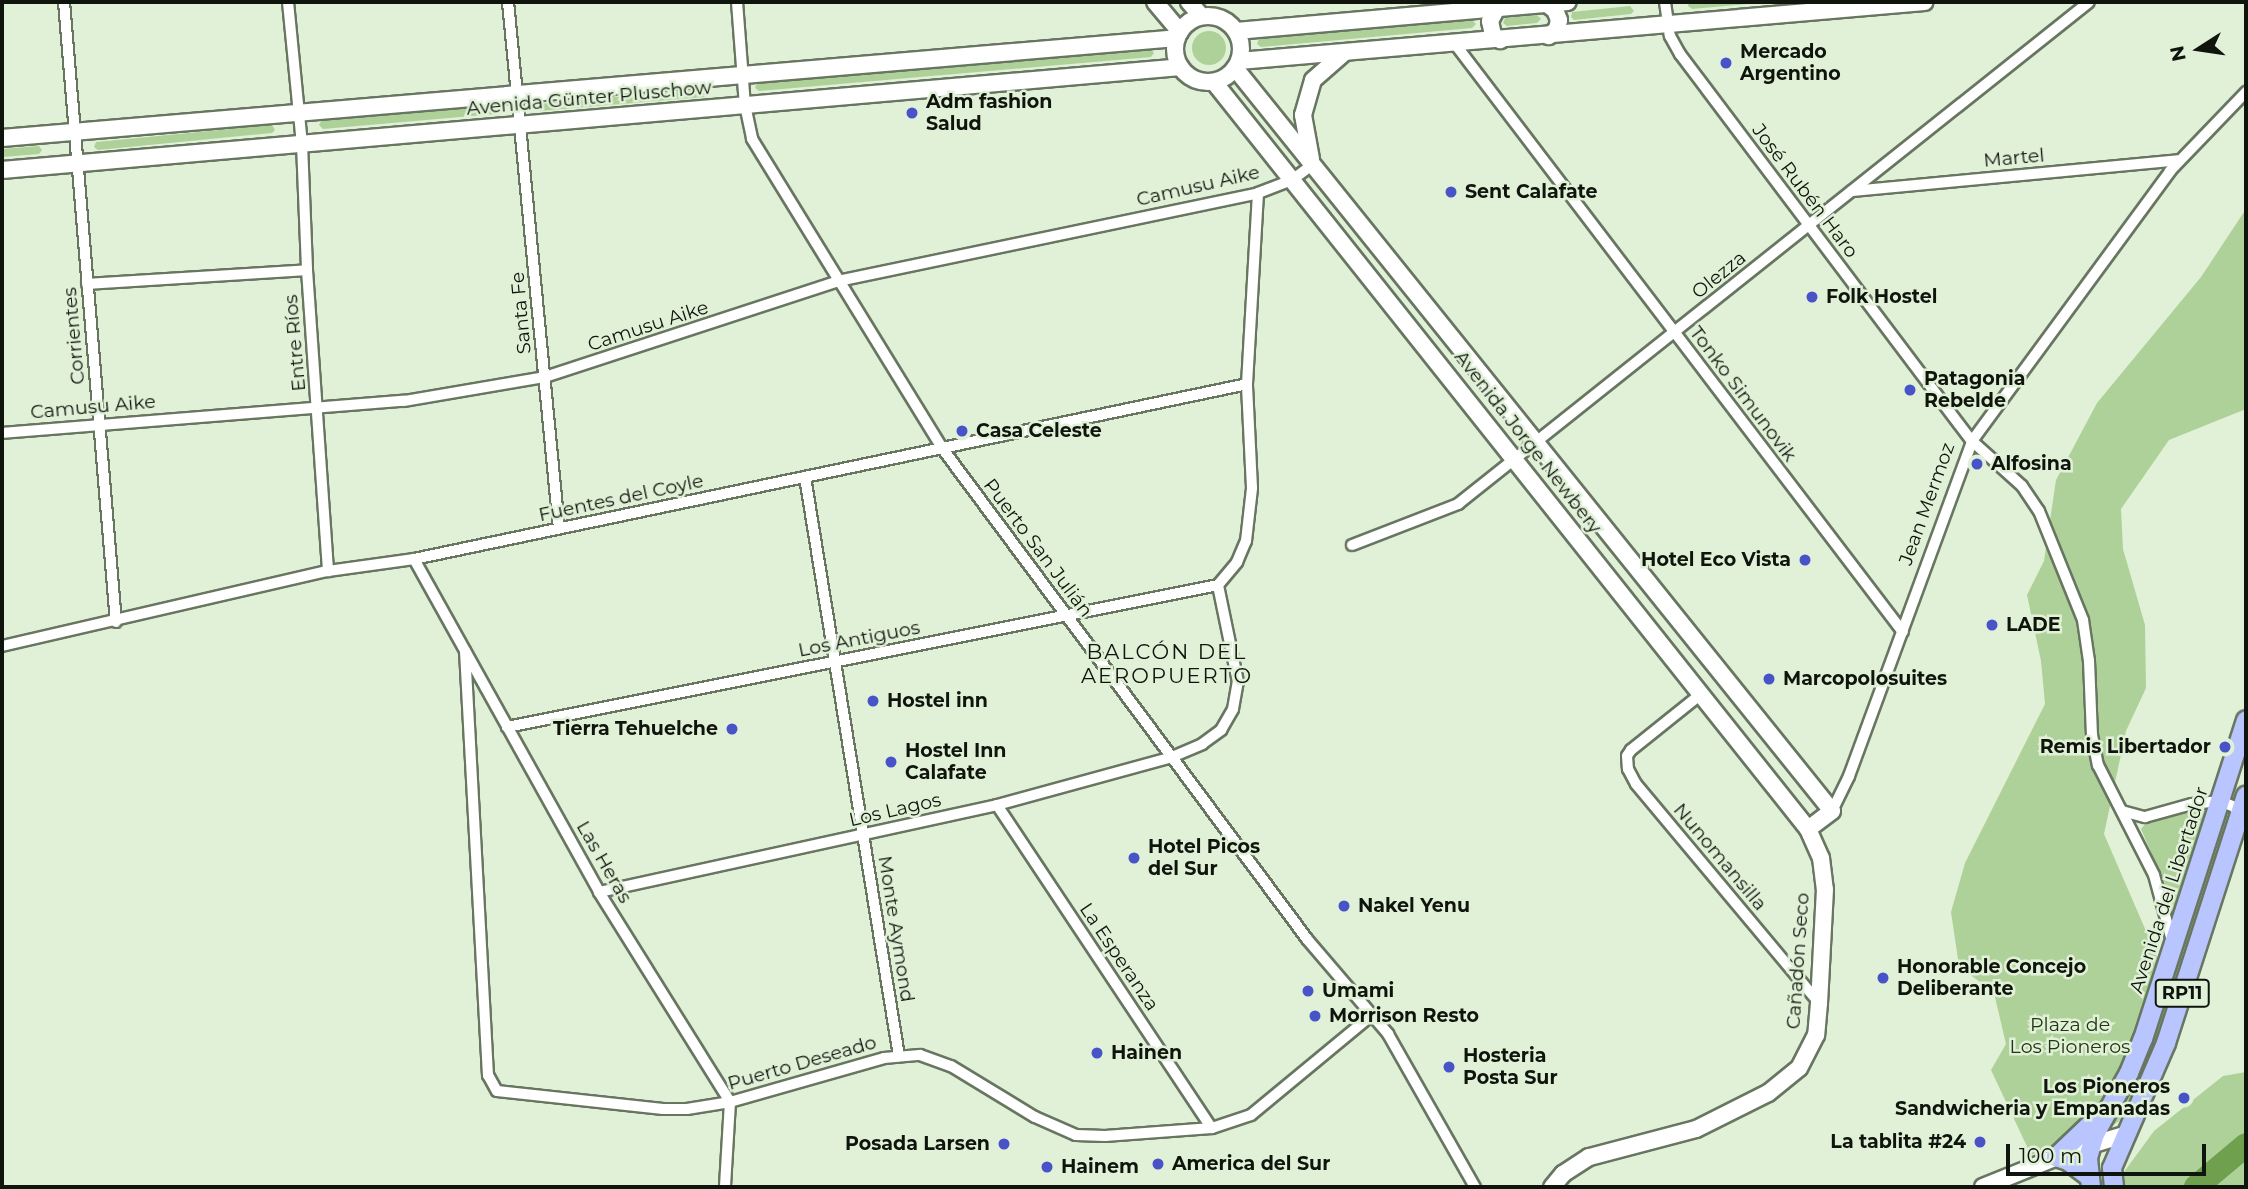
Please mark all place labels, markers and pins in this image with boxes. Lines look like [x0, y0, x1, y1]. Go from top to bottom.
place label: Mercado Argentino [1740, 41, 1841, 85]
marker: Mercado Argentino [1718, 55, 1734, 71]
place label: Adm fashion Salud [926, 91, 1052, 135]
marker: Adm fashion Salud [904, 105, 920, 121]
place label: Sent Calafate [1465, 181, 1598, 203]
marker: Sent Calafate [1443, 184, 1459, 200]
place label: Folk Hostel [1826, 286, 1937, 308]
marker: Folk Hostel [1804, 289, 1820, 305]
place label: Patagonia Rebelde [1924, 368, 2025, 412]
marker: Patagonia Rebelde [1902, 382, 1918, 398]
place label: Casa Celeste [976, 420, 1102, 442]
marker: Casa Celeste [954, 423, 970, 439]
place label: Alfosina [1991, 453, 2072, 475]
marker: Alfosina [1969, 456, 1985, 472]
place label: Hotel Eco Vista [1641, 549, 1791, 571]
marker: Hotel Eco Vista [1797, 552, 1813, 568]
place label: LADE [2006, 614, 2061, 636]
marker: LADE [1984, 617, 2000, 633]
place label: Marcopolosuites [1783, 668, 1947, 690]
marker: Marcopolosuites [1761, 671, 1777, 687]
place label: Hostel inn [887, 690, 988, 712]
marker: Hostel inn [865, 693, 881, 709]
place label: Tierra Tehuelche [553, 718, 718, 740]
marker: Tierra Tehuelche [724, 721, 740, 737]
place label: Remis Libertador [2040, 736, 2211, 758]
marker: Remis Libertador [2217, 739, 2233, 755]
place label: Hostel Inn Calafate [905, 740, 1006, 784]
marker: Hostel Inn Calafate [883, 754, 899, 770]
place label: Hotel Picos del Sur [1148, 836, 1260, 880]
marker: Hotel Picos del Sur [1126, 850, 1142, 866]
place label: Nakel Yenu [1358, 895, 1470, 917]
marker: Nakel Yenu [1336, 898, 1352, 914]
place label: Honorable Concejo Deliberante [1897, 956, 2086, 1000]
marker: Honorable Concejo Deliberante [1875, 970, 1891, 986]
place label: Umami [1322, 980, 1394, 1002]
marker: Umami [1300, 983, 1316, 999]
place label: Morrison Resto [1329, 1005, 1479, 1027]
marker: Morrison Resto [1307, 1008, 1323, 1024]
place label: Hainen [1111, 1042, 1182, 1064]
marker: Hainen [1089, 1045, 1105, 1061]
place label: Hosteria Posta Sur [1463, 1045, 1558, 1089]
marker: Hosteria Posta Sur [1441, 1059, 1457, 1075]
place label: Los Pioneros Sandwicheria y Empanadas [1895, 1076, 2170, 1120]
marker: Los Pioneros Sandwicheria y Empanadas [2176, 1090, 2192, 1106]
place label: La tablita #24 [1830, 1131, 1966, 1153]
place label: Posada Larsen [845, 1133, 990, 1155]
marker: La tablita #24 [1972, 1134, 1988, 1150]
marker: Posada Larsen [996, 1136, 1012, 1152]
place label: America del Sur [1172, 1153, 1330, 1175]
place label: Hainem [1061, 1156, 1139, 1178]
marker: America del Sur [1150, 1156, 1166, 1172]
marker: Hainem [1039, 1159, 1055, 1175]

